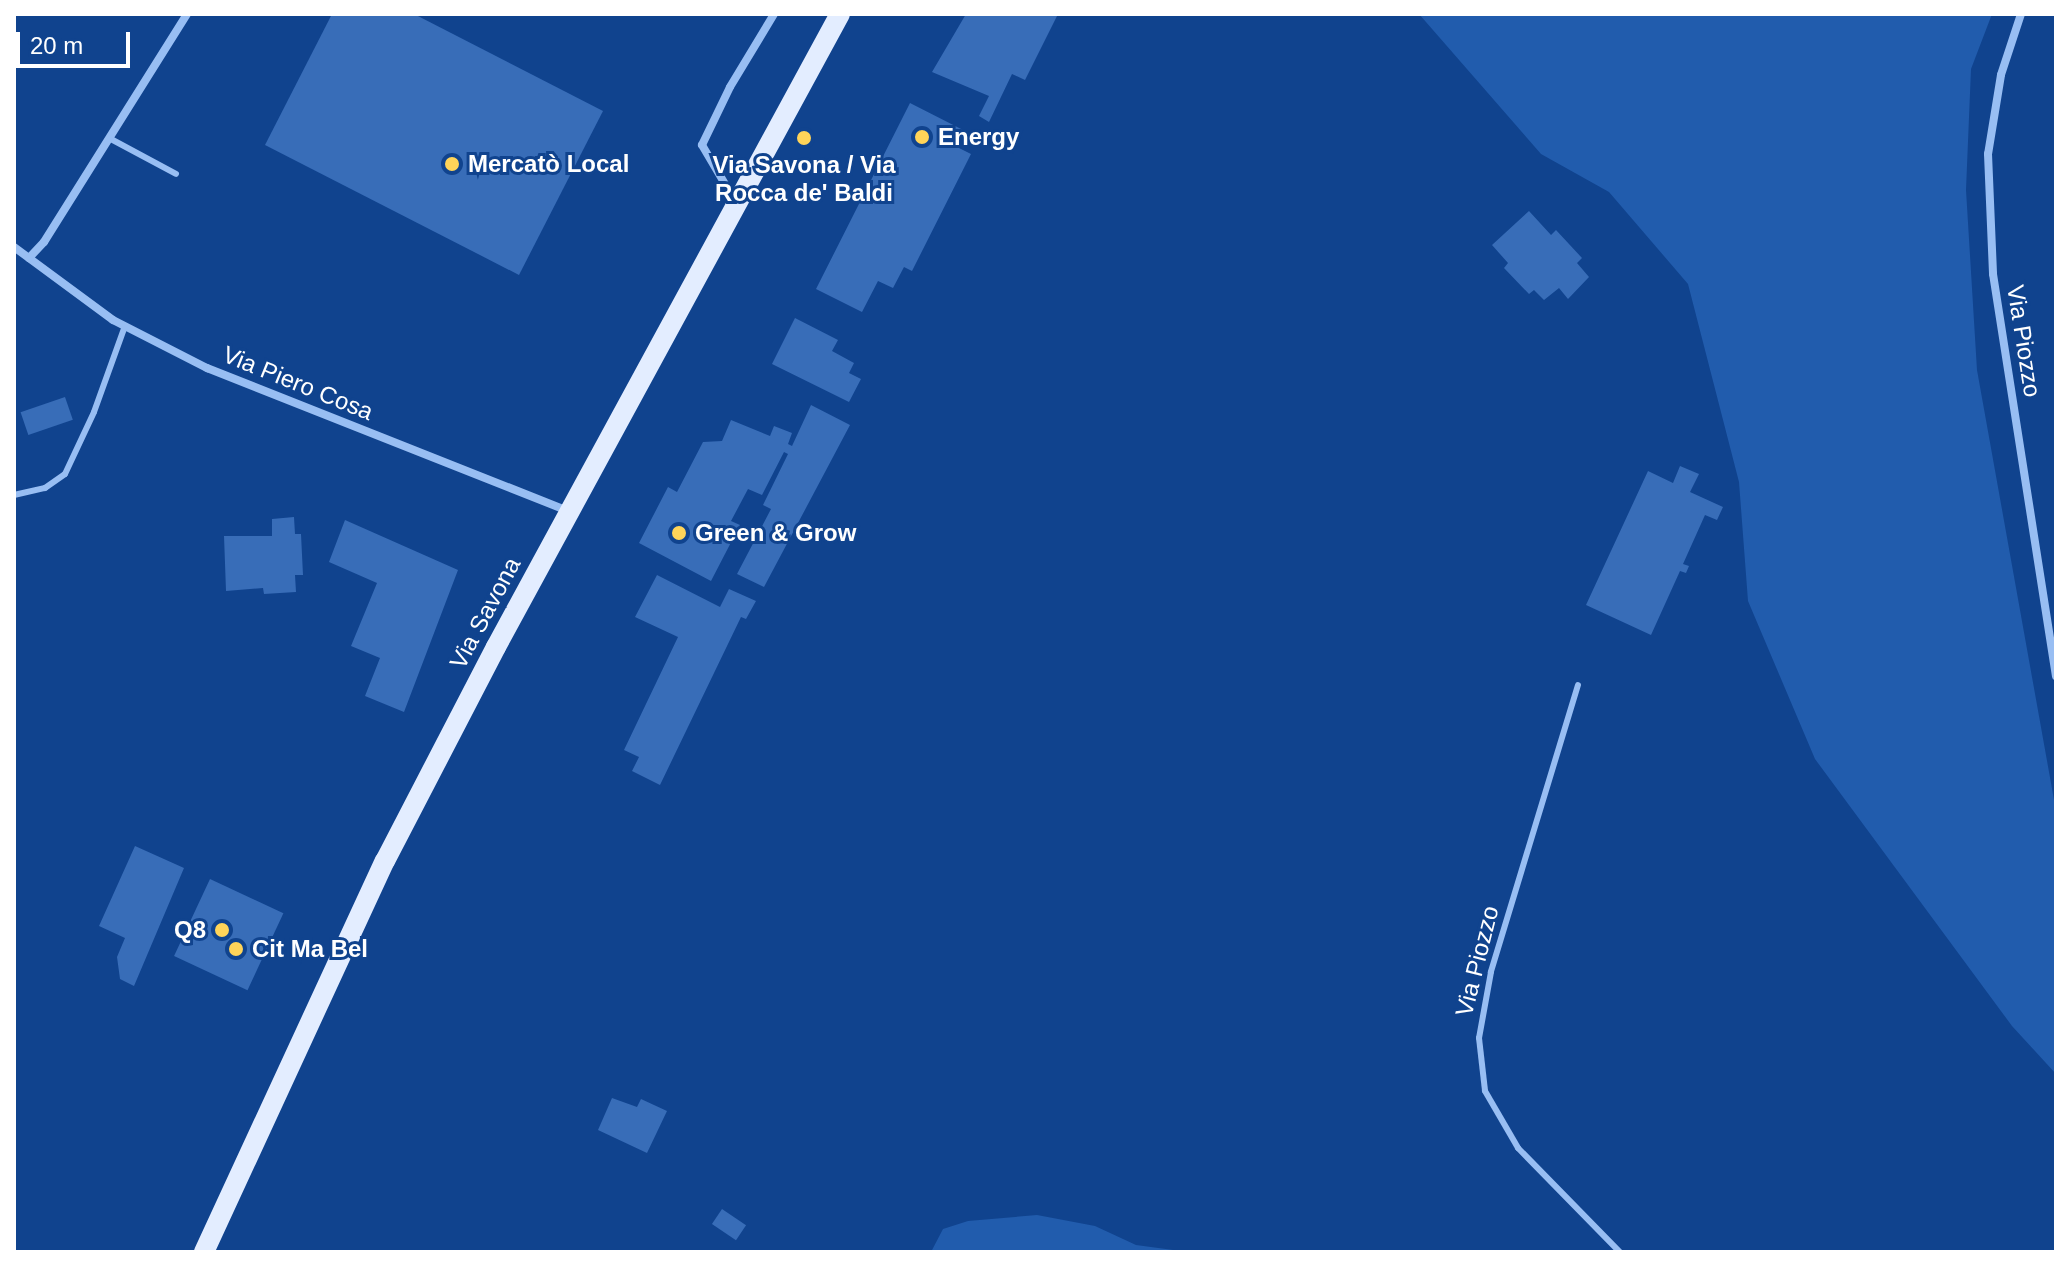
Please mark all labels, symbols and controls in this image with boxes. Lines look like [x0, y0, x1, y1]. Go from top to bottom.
scale bar [20, 16, 134, 66]
text: 20 m [30, 32, 83, 59]
place label: Energy [938, 123, 1019, 151]
marker: Energy [913, 128, 931, 146]
marker: Via Savona / Via Rocca de' Baldi [795, 129, 813, 147]
place label: Mercatò Local [468, 150, 629, 178]
place label: Via Savona / Via Rocca de' Baldi [712, 151, 896, 207]
marker: Mercatò Local [443, 155, 461, 173]
street label: Via Piozzo [2001, 283, 2047, 399]
street label: Via Piero Cosa [219, 340, 377, 426]
place label: Green & Grow [695, 519, 856, 547]
marker: Green & Grow [670, 524, 688, 542]
street label: Via Savona [444, 552, 526, 674]
street label: Via Piozzo [1449, 903, 1505, 1019]
place label: Q8 [174, 916, 206, 944]
marker: Q8 [213, 921, 231, 939]
place label: Cit Ma Bel [252, 935, 368, 963]
marker: Cit Ma Bel [227, 940, 245, 958]

